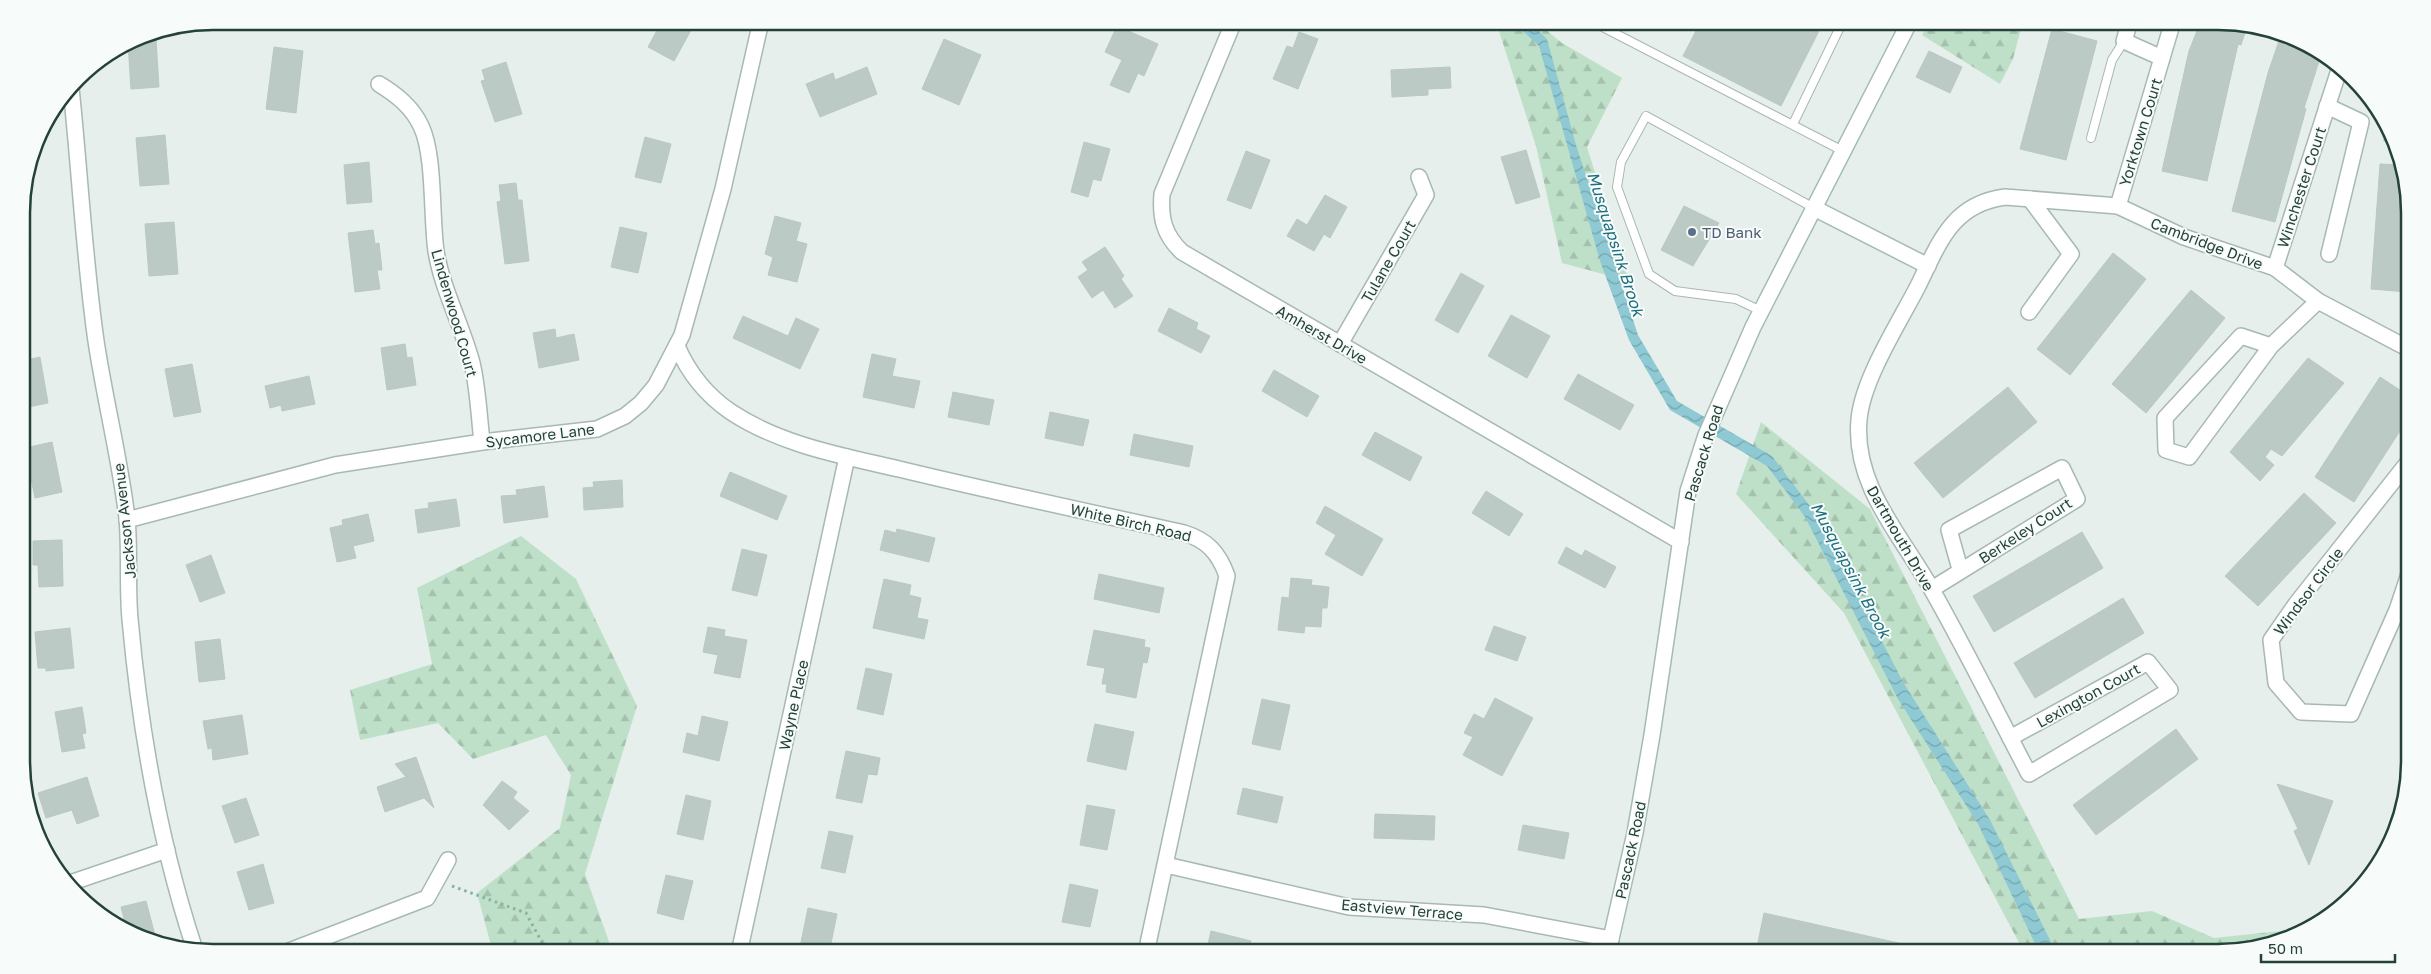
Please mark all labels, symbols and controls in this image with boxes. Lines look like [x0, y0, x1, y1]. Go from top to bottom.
street label: Yorktown Court [2115, 76, 2165, 188]
street label: Winchester Court [2273, 124, 2329, 250]
water label: Musquapsink Brook [1583, 169, 1649, 321]
street label: Cambridge Drive [2148, 213, 2266, 273]
street label: Tulane Court [1357, 216, 1419, 306]
place label: TD Bank [1702, 223, 1762, 241]
marker: TD Bank [1686, 226, 1698, 238]
street label: Lindenwood Court [428, 247, 482, 379]
street label: Amherst Drive [1273, 301, 1371, 367]
street label: Pascack Road [1680, 403, 1726, 503]
street label: Sycamore Lane [484, 419, 596, 451]
street label: Jackson Avenue [109, 462, 139, 580]
street label: Dartmouth Drive [1864, 482, 1939, 594]
street label: Berkeley Court [1975, 493, 2075, 567]
street label: White Birch Road [1069, 499, 1193, 545]
water label: Musquapsink Brook [1807, 499, 1896, 643]
street label: Windsor Circle [2269, 543, 2347, 638]
street label: Wayne Place [775, 658, 811, 752]
street label: Lexington Court [2033, 659, 2143, 731]
street label: Pascack Road [1611, 799, 1649, 901]
street label: Eastview Terrace [1340, 895, 1464, 923]
scale bar [2261, 932, 2395, 964]
text: 50 m [2268, 939, 2303, 957]

